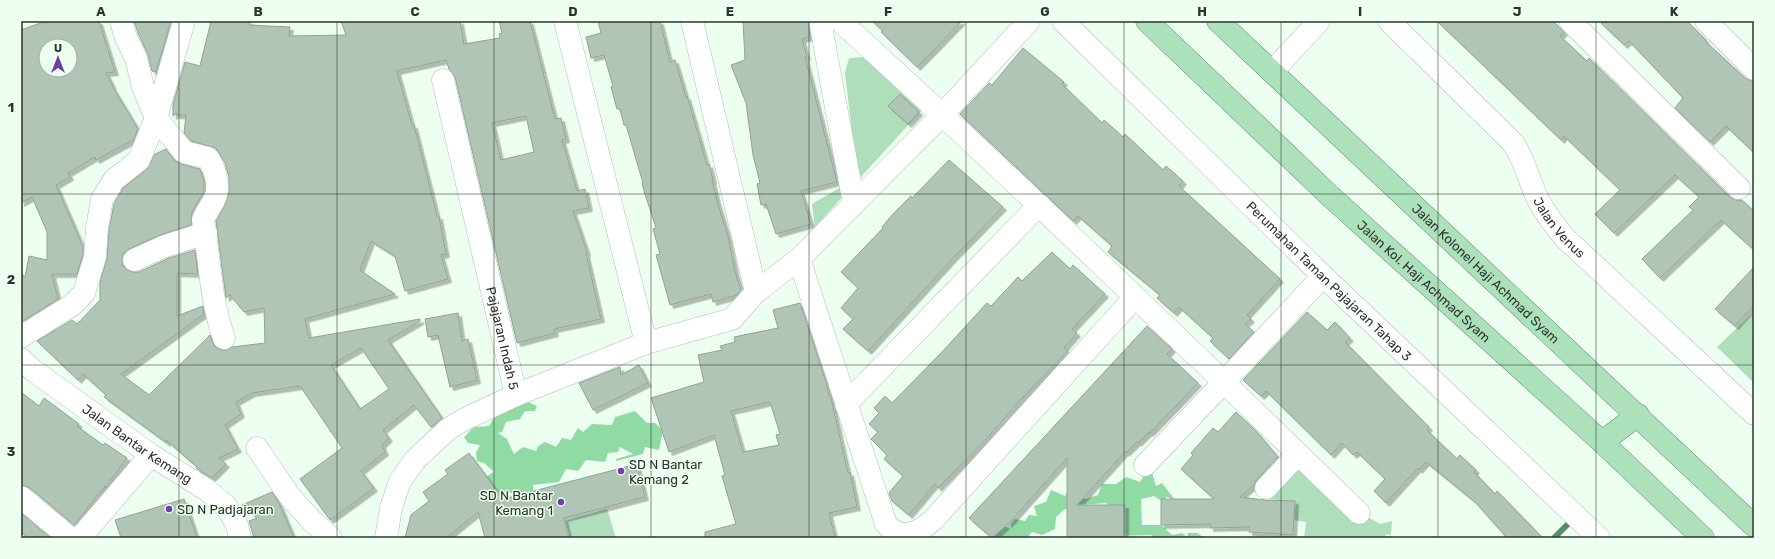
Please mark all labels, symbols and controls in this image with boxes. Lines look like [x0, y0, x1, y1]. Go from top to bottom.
text: A [96, 4, 106, 19]
text: B [253, 4, 263, 19]
text: C [410, 4, 420, 19]
text: D [568, 4, 578, 19]
text: E [726, 4, 734, 19]
text: F [884, 4, 892, 19]
text: G [1040, 4, 1050, 19]
text: H [1197, 4, 1207, 19]
text: I [1358, 4, 1362, 19]
text: J [1513, 4, 1521, 19]
text: K [1670, 4, 1679, 19]
north arrow [38, 38, 78, 78]
text: U [54, 42, 62, 55]
text: 1 [8, 100, 14, 115]
street label: Jalan Venus [1530, 195, 1588, 261]
street label: Perumahan Taman Pajajaran Tahap 3 [1243, 198, 1415, 364]
street label: Jalan Kolonel Haji Achmad Syam [1409, 201, 1562, 347]
street label: Jalan Kol. Haji Achmad Syam [1354, 217, 1493, 345]
text: 2 [7, 272, 15, 287]
street label: Pajajaran Indah 5 [483, 285, 522, 391]
street label: Jalan Bantar Kemang [79, 401, 195, 488]
text: 3 [7, 444, 16, 459]
place label: SD N Bantar Kemang 2 [629, 457, 702, 488]
marker: SD N Bantar Kemang 2 [616, 466, 626, 476]
place label: SD N Bantar Kemang 1 [480, 488, 553, 519]
marker: SD N Bantar Kemang 1 [556, 497, 566, 507]
place label: SD N Padjajaran [177, 502, 274, 517]
marker: SD N Padjajaran [164, 504, 174, 514]

